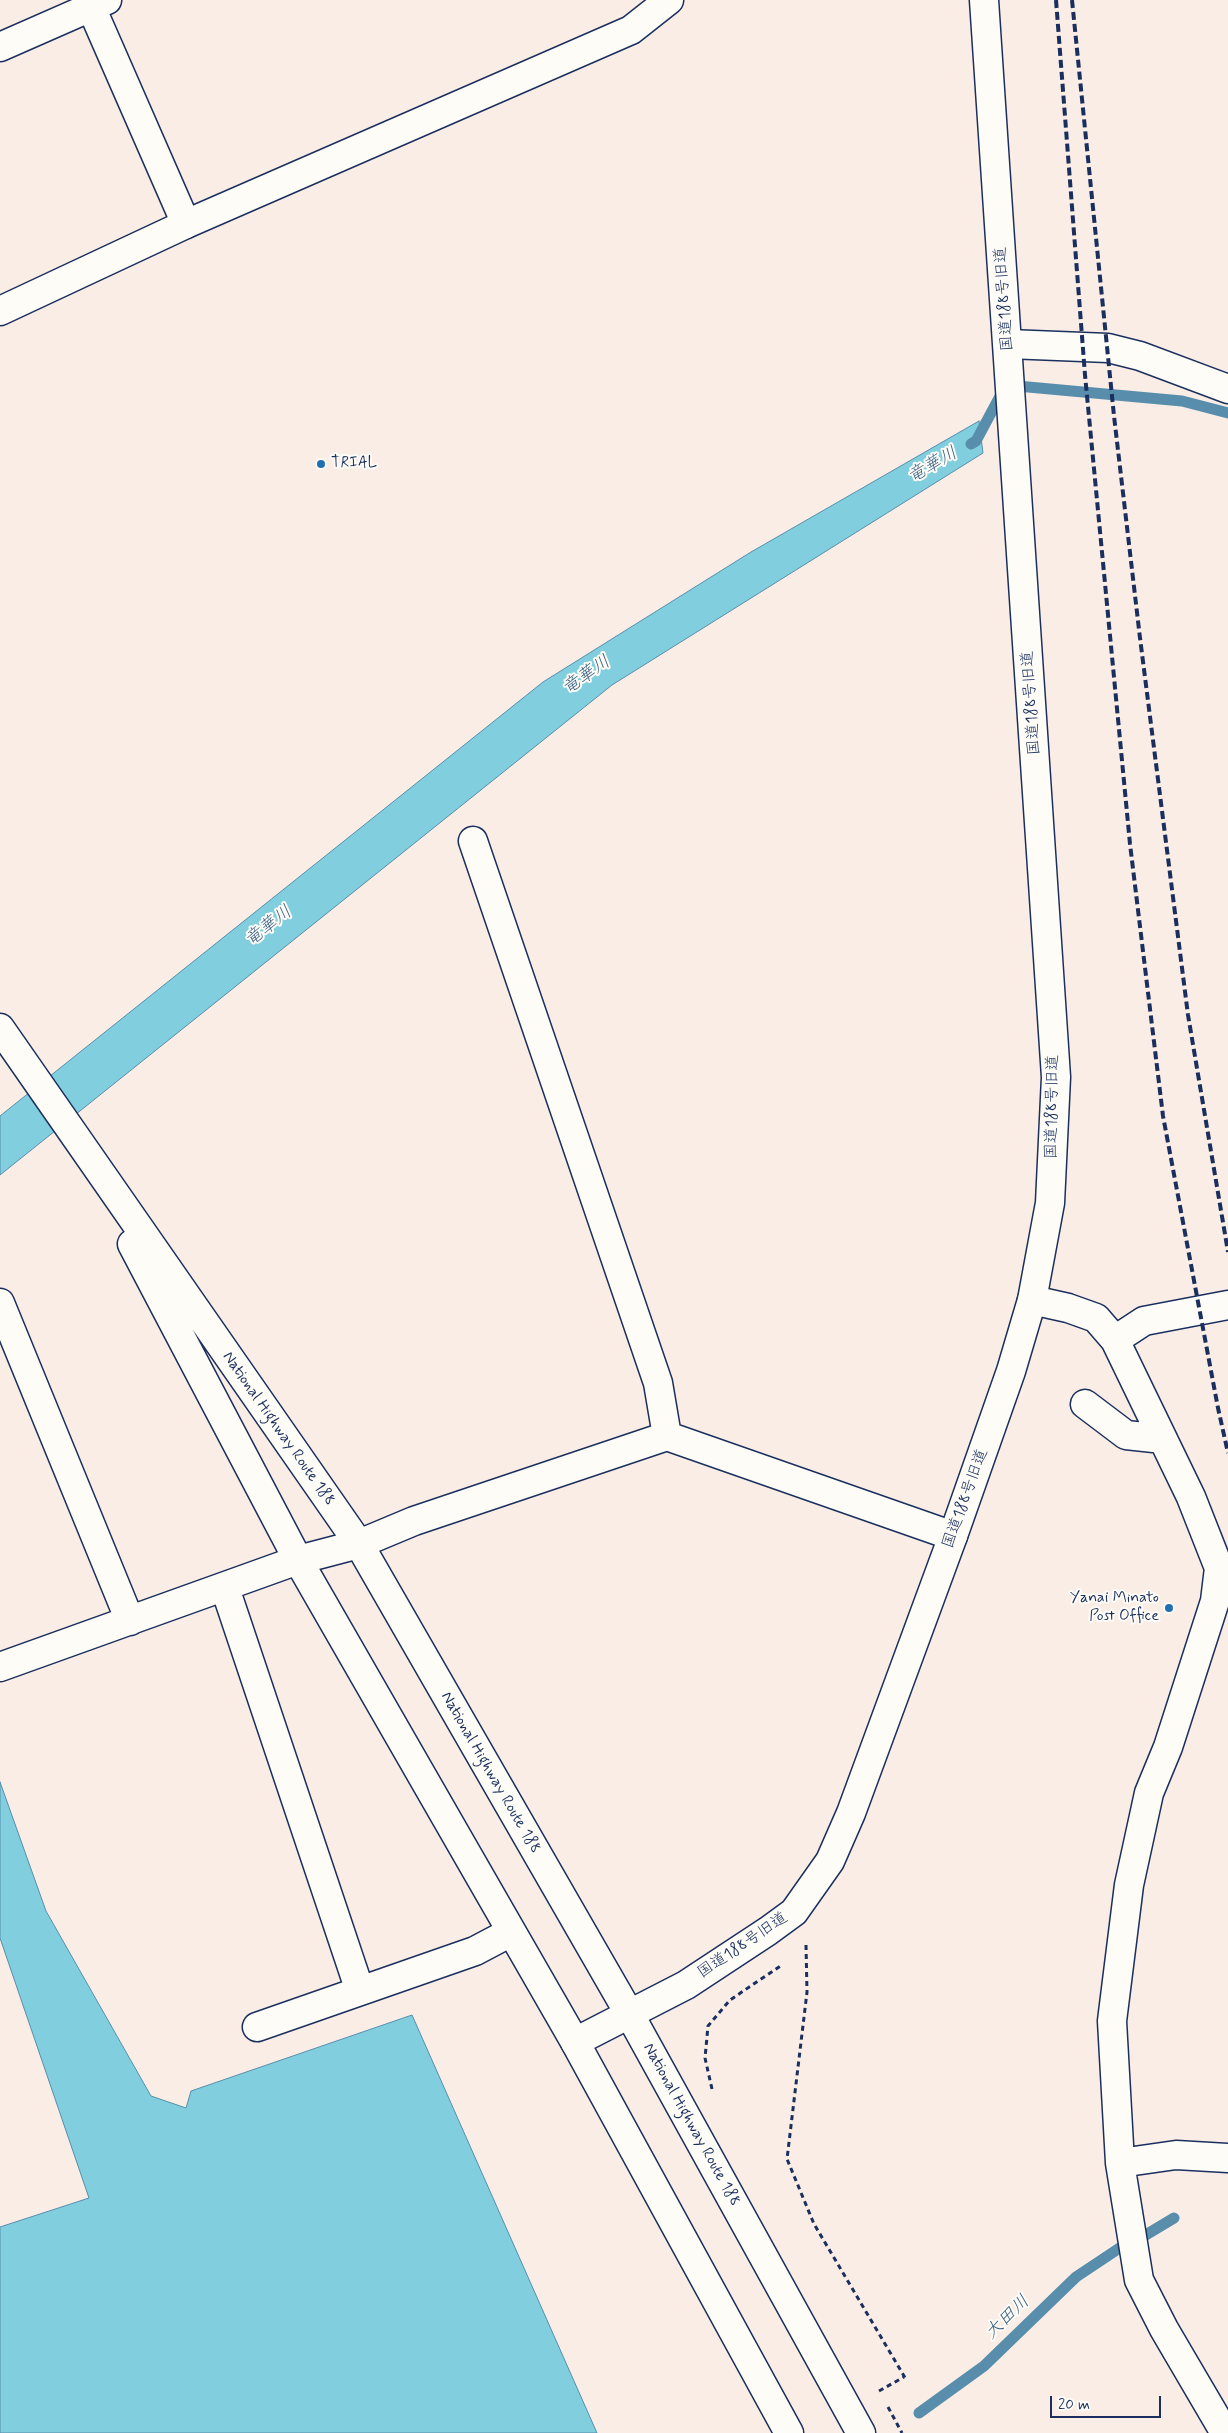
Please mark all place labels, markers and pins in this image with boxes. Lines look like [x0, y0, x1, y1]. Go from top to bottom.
place label: TRIAL [331, 454, 377, 474]
marker: TRIAL [315, 458, 327, 470]
place label: Yanai Minato Post Office [1070, 1589, 1159, 1627]
marker: Yanai Minato Post Office [1163, 1602, 1175, 1614]

